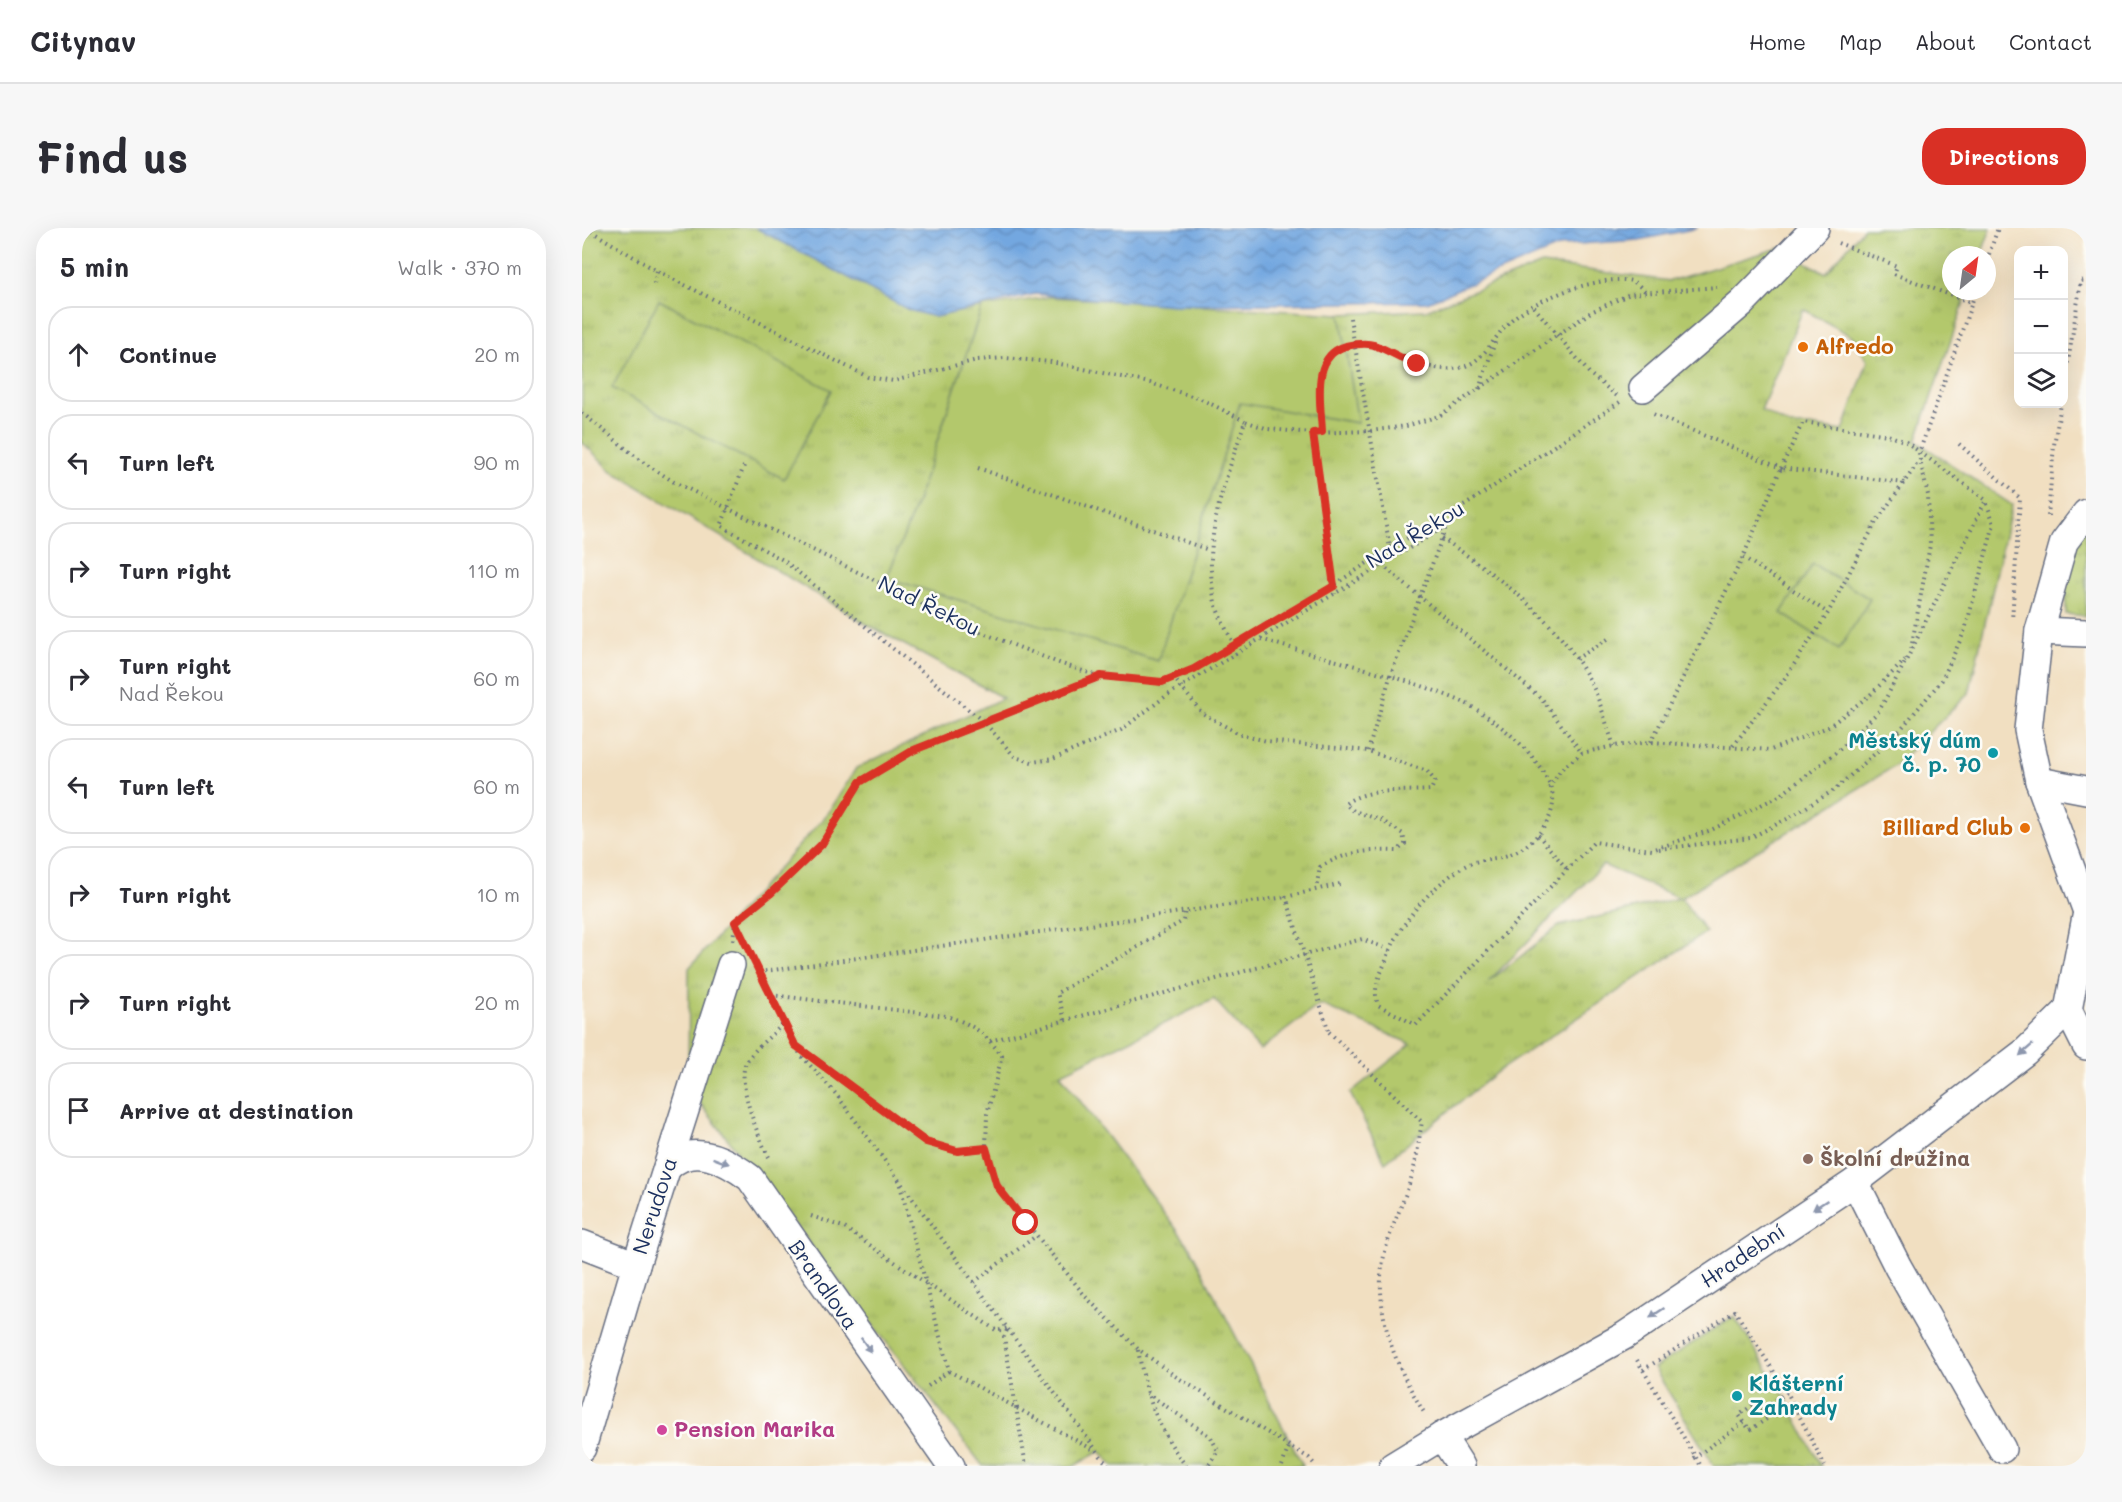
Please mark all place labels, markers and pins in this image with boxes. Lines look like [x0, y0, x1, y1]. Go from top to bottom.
place label: Alfredo [1815, 332, 1894, 359]
marker: Alfredo [1796, 340, 1810, 354]
place label: Městský dúm č. p. 70 [1848, 726, 1981, 777]
marker: Městský dúm č. p. 70 [1986, 746, 2000, 760]
place label: Billiard Club [1882, 813, 2013, 840]
marker: Billiard Club [2018, 821, 2032, 835]
place label: Školní družina [1820, 1144, 1970, 1171]
marker: Školní družina [1801, 1152, 1815, 1166]
place label: Klášterní Zahrady [1749, 1369, 1844, 1421]
marker: Klášterní Zahrady [1730, 1389, 1744, 1403]
place label: Pension Marika [674, 1415, 835, 1442]
marker: Pension Marika [655, 1423, 669, 1437]

